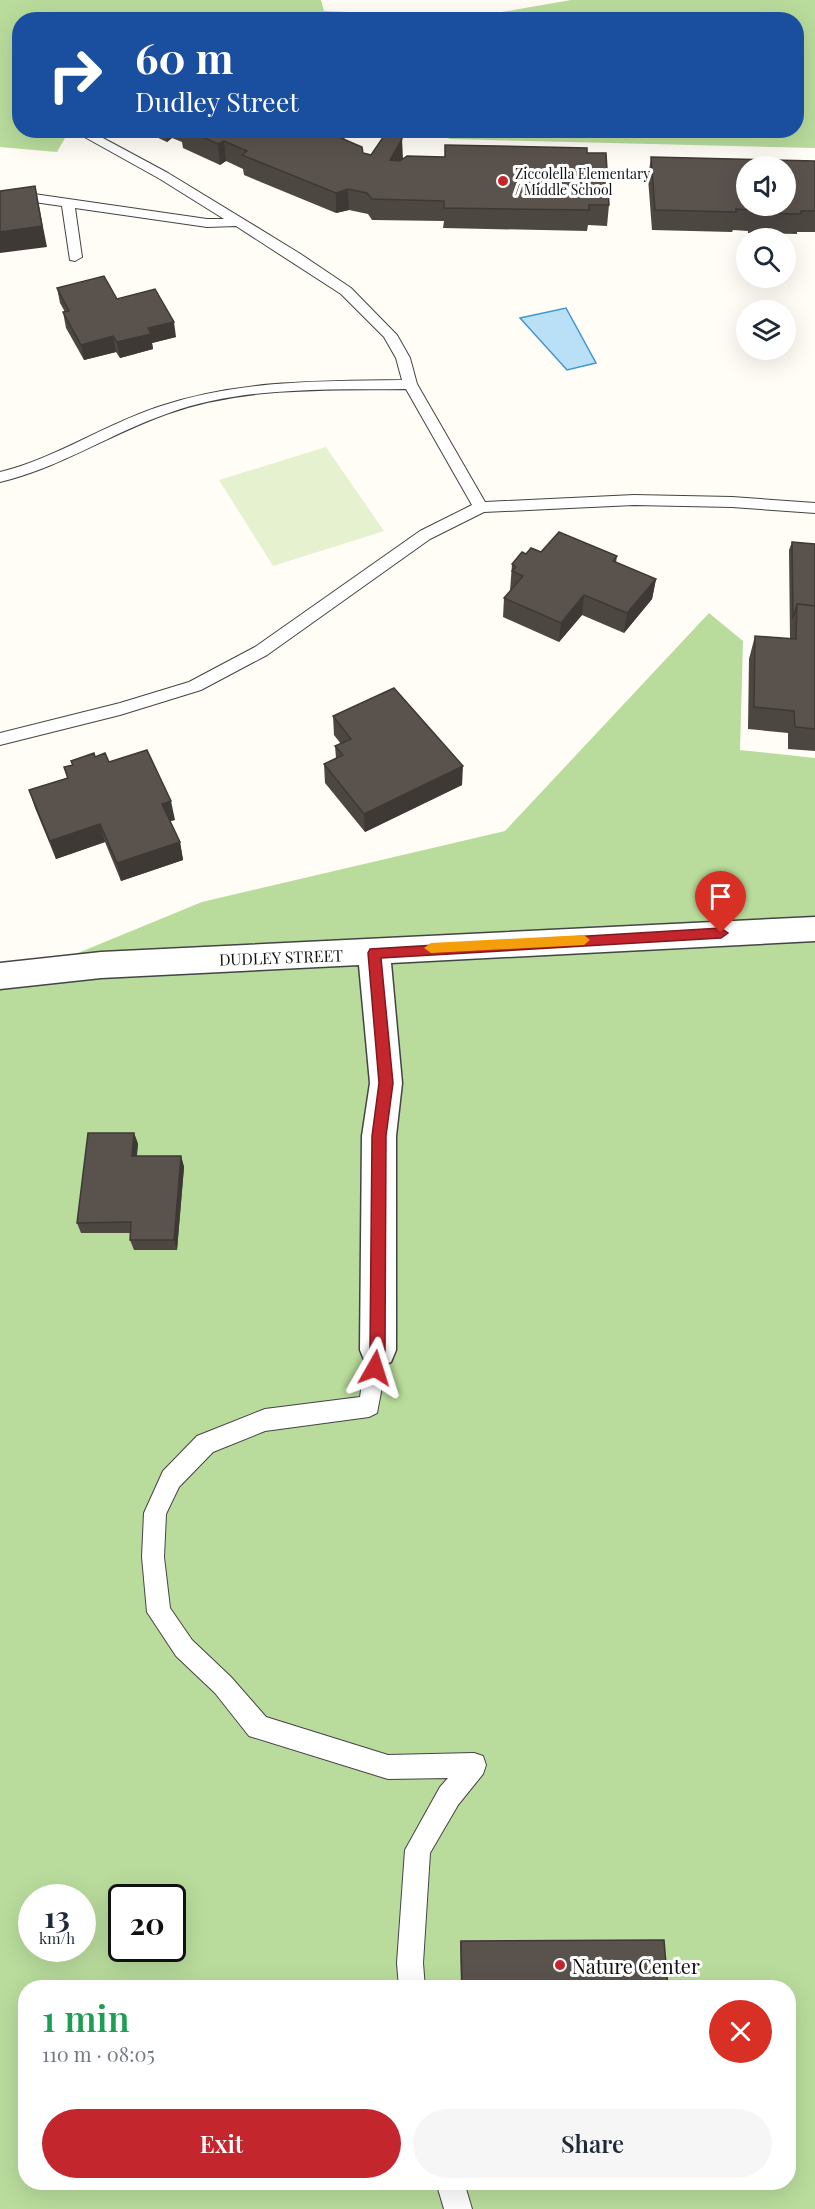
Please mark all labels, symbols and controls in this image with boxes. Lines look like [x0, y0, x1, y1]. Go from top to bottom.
text: 60 m [135, 29, 233, 85]
icon: right [36, 36, 114, 114]
text: Dudley Street [135, 83, 299, 119]
map controls [736, 156, 796, 360]
button: sound [736, 156, 796, 216]
place label: Ziccolella Elementary / Middle School [515, 164, 650, 199]
marker: Ziccolella Elementary / Middle School [496, 174, 510, 188]
button: search [736, 228, 796, 288]
button: layers [736, 300, 796, 360]
pin [695, 871, 746, 933]
icon: arrive [704, 880, 737, 913]
street label: DUDLEY STREET [219, 944, 344, 970]
position arrow [343, 1336, 407, 1400]
speed limit sign: 20 [108, 1884, 186, 1962]
text: 13 [44, 1896, 70, 1936]
text: km/h [39, 1928, 75, 1948]
place label: Nature Center [572, 1952, 700, 1979]
marker: Nature Center [553, 1958, 567, 1972]
text: 1 min [42, 1993, 130, 2041]
button: close [709, 2000, 772, 2063]
text: 110 m · 08:05 [42, 2040, 155, 2067]
button: Exit [42, 2109, 401, 2178]
button: Share [413, 2109, 772, 2178]

